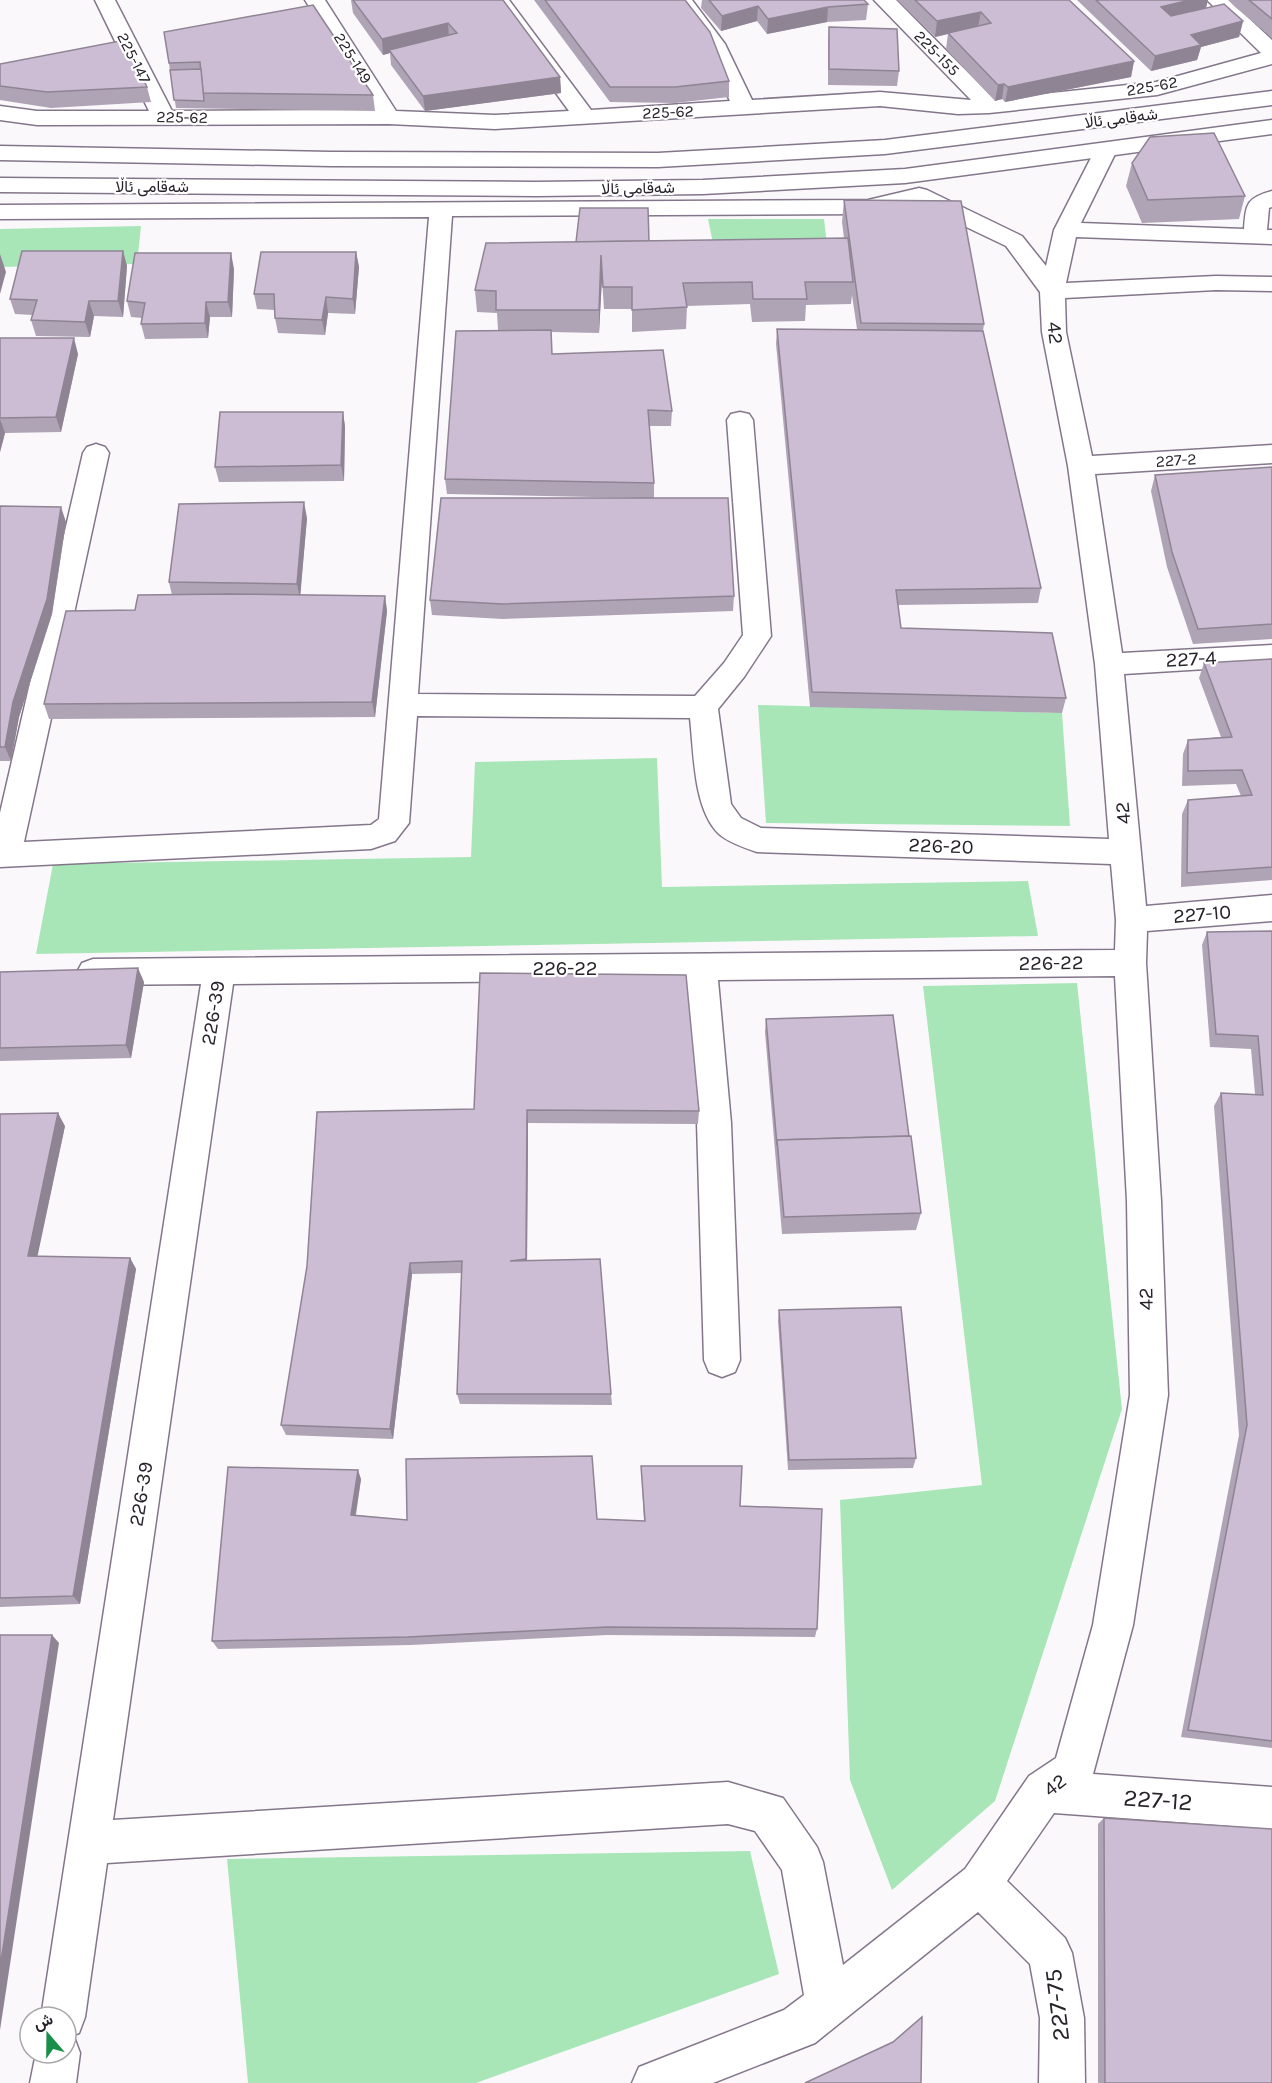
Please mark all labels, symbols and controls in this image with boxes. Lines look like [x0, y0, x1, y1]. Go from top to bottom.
street label: 225-155 [910, 26, 964, 80]
street label: 225-147 [113, 29, 155, 87]
street label: 225-149 [330, 29, 376, 87]
street label: 225-62 [1125, 72, 1179, 100]
street label: 225-62 [642, 101, 694, 123]
street label: شه‌قامی ئاڵا [1083, 104, 1159, 133]
street label: 225-62 [156, 107, 208, 127]
street label: شه‌قامی ئاڵا [115, 177, 189, 197]
street label: شه‌قامی ئاڵا [601, 178, 675, 199]
street label: 42 [1042, 320, 1068, 346]
street label: 227-2 [1155, 449, 1197, 471]
street label: 227-4 [1165, 646, 1217, 672]
street label: 42 [1111, 801, 1135, 825]
street label: 226-20 [908, 833, 974, 859]
street label: 227-10 [1172, 900, 1232, 928]
street label: 226-22 [1018, 951, 1084, 975]
street label: 226-22 [533, 957, 597, 980]
street label: 226-39 [197, 979, 229, 1047]
street label: 42 [1134, 1287, 1158, 1311]
street label: 226-39 [125, 1460, 157, 1528]
street label: 42 [1039, 1769, 1071, 1801]
street label: 227-12 [1122, 1784, 1194, 1816]
street label: 227-75 [1039, 1967, 1075, 2043]
north arrow [18, 2005, 78, 2065]
text: ش [31, 2009, 55, 2034]

